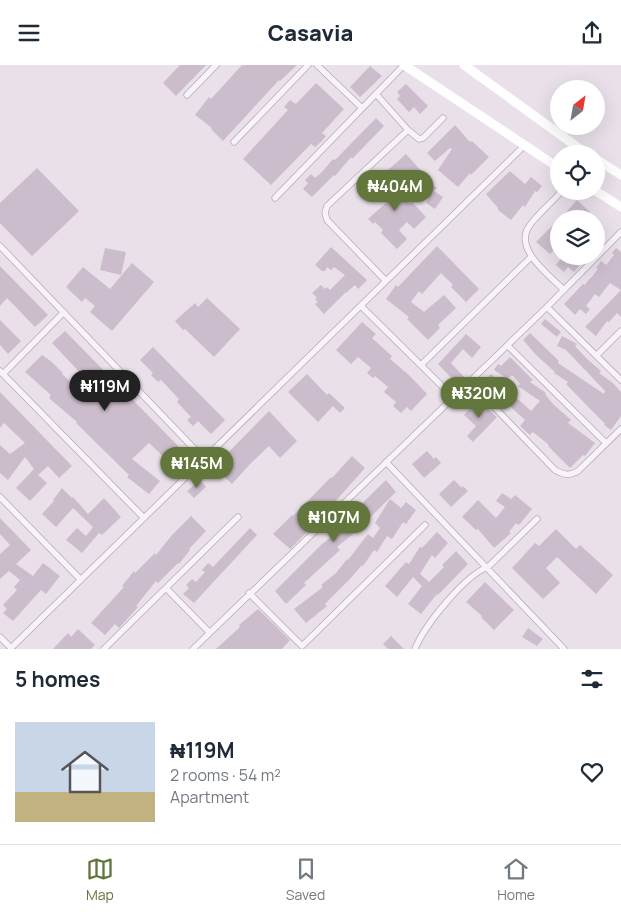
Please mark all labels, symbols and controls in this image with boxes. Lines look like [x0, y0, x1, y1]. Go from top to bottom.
text: Casavia [268, 18, 353, 48]
icon: menu [15, 19, 43, 47]
icon: share [578, 19, 606, 47]
north arrow [550, 80, 605, 135]
map controls [550, 80, 605, 265]
button: locate [550, 145, 605, 200]
pin: ₦404M [360, 169, 430, 212]
text: ₦404M [367, 175, 423, 197]
button: layers [550, 210, 605, 265]
pin: ₦119M [70, 369, 140, 412]
text: ₦119M [80, 375, 130, 397]
pin: ₦320M [444, 377, 514, 419]
text: ₦320M [452, 382, 506, 404]
pin: ₦145M [162, 447, 232, 489]
text: ₦145M [171, 452, 223, 474]
pin: ₦107M [299, 501, 369, 543]
text: ₦107M [308, 506, 360, 528]
text: 5 homes [15, 665, 100, 693]
icon: filters [578, 665, 606, 693]
text: ₦119M [170, 736, 235, 764]
icon: home [55, 742, 115, 802]
icon: heart [578, 758, 606, 786]
text: 2 rooms · 54 m² [170, 764, 281, 786]
text: Apartment [170, 786, 249, 808]
tab: Map [86, 855, 114, 904]
tab: Saved [286, 855, 325, 904]
tab: Home [497, 855, 535, 904]

